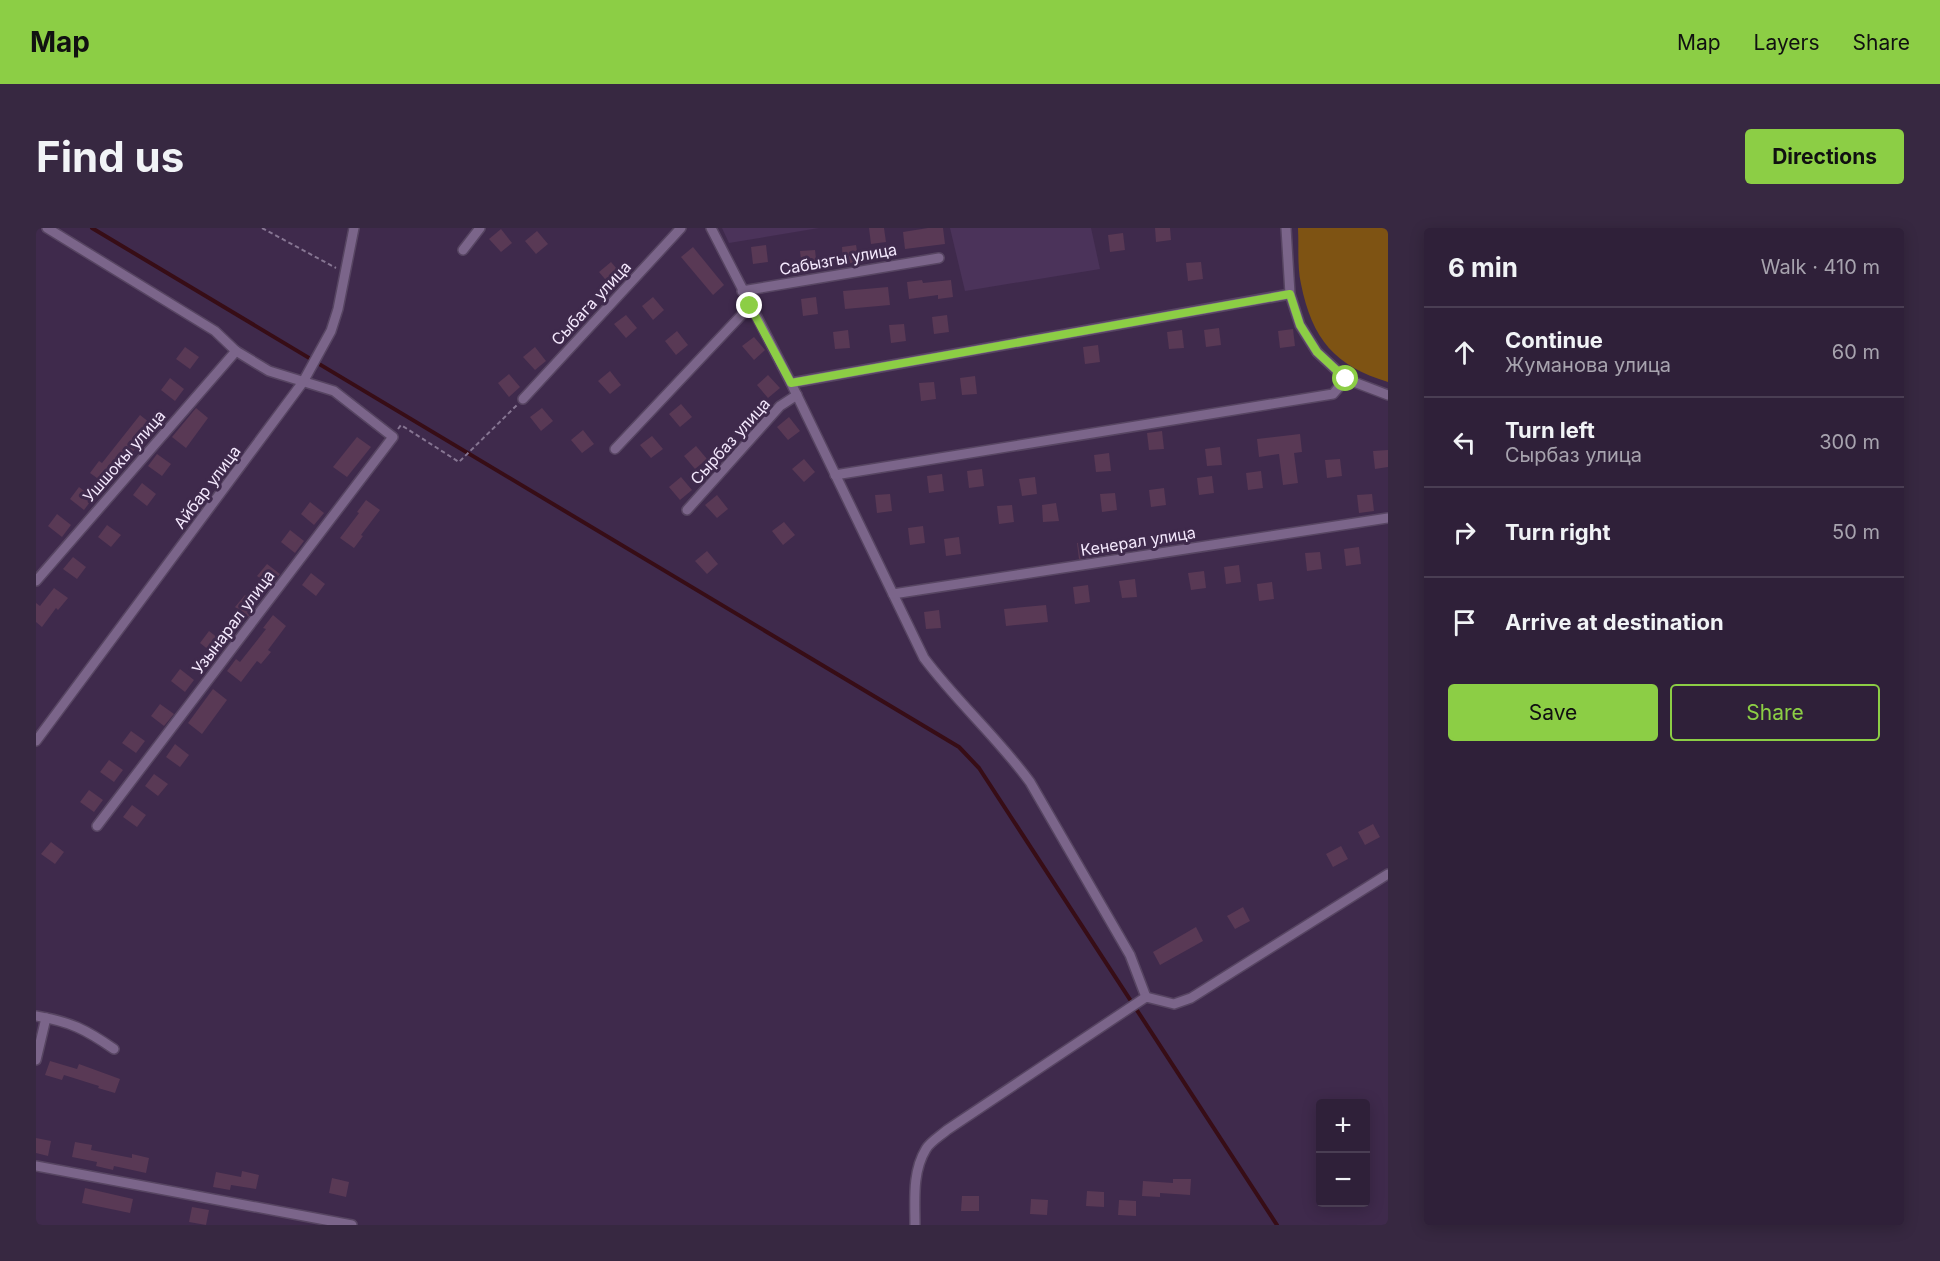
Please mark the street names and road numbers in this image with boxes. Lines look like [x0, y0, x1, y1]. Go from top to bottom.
street label: Сабызгы улица [778, 239, 898, 279]
street label: Сыбага улица [547, 257, 635, 349]
street label: Сырбаз улица [686, 394, 774, 488]
street label: Ушшокы улица [78, 406, 170, 506]
street label: Айбар улица [169, 442, 245, 532]
street label: Кенерал улица [1079, 522, 1197, 560]
street label: Узынарал улица [187, 566, 279, 678]

